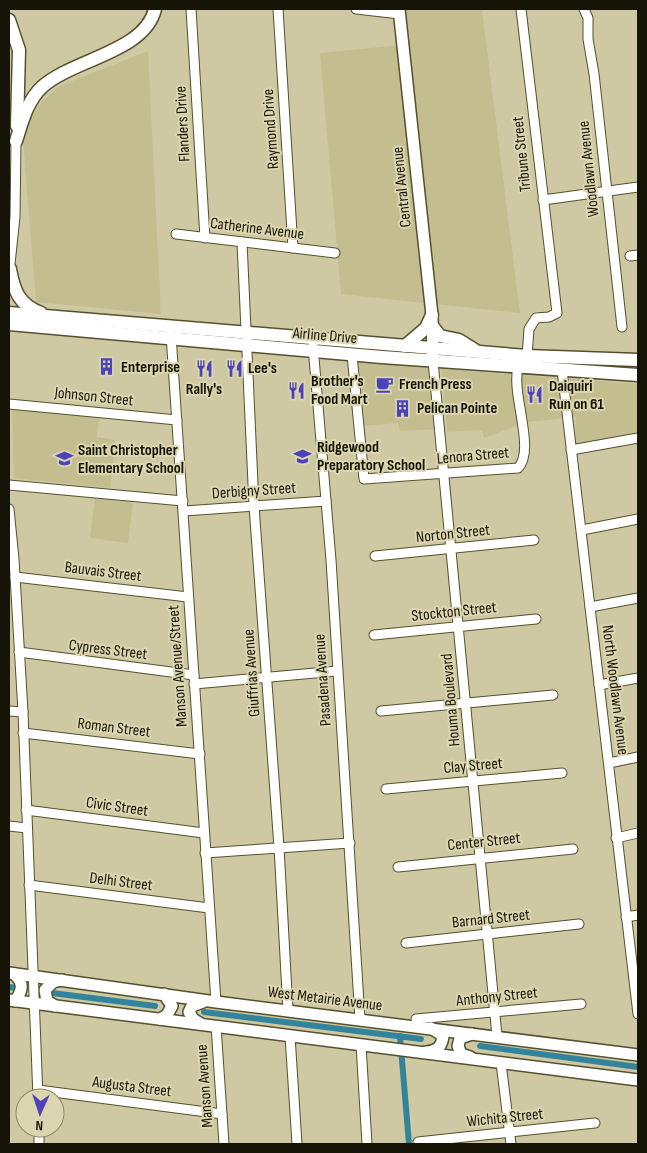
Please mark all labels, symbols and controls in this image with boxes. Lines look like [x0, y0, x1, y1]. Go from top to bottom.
street label: Flanders Drive [172, 86, 194, 162]
street label: Raymond Drive [259, 88, 283, 170]
street label: Tribune Street [509, 115, 535, 193]
street label: Woodlawn Avenue [575, 120, 603, 218]
street label: Central Avenue [388, 146, 416, 228]
street label: Catherine Avenue [209, 214, 305, 244]
street label: Airline Drive [291, 324, 358, 348]
building icon: Enterprise [97, 357, 117, 377]
place label: Enterprise [121, 358, 180, 377]
restaurant icon: Rally's [194, 358, 214, 378]
restaurant icon: Lee's [224, 358, 244, 378]
place label: Lee's [248, 359, 277, 378]
place label: Brother's Food Mart [311, 372, 368, 409]
cafe icon: French Press [375, 374, 395, 394]
place label: French Press [399, 375, 472, 394]
place label: Daiquiri Run on 61 [549, 377, 605, 414]
place label: Rally's [186, 380, 222, 399]
restaurant icon: Brother's Food Mart [287, 380, 307, 400]
street label: Johnson Street [53, 383, 134, 411]
restaurant icon: Daiquiri Run on 61 [525, 385, 545, 405]
building icon: Pelican Pointe [393, 398, 413, 418]
place label: Pelican Pointe [417, 399, 497, 418]
place label: Ridgewood Preparatory School [317, 438, 425, 475]
place label: Saint Christopher Elementary School [78, 441, 184, 478]
street label: Lenora Street [436, 443, 510, 469]
school or university icon: Ridgewood Preparatory School [293, 446, 313, 466]
school or university icon: Saint Christopher Elementary School [54, 449, 74, 469]
street label: Derbigny Street [211, 479, 297, 503]
street label: Norton Street [415, 521, 491, 547]
street label: Bauvais Street [64, 558, 143, 586]
street label: Stockton Street [411, 598, 498, 626]
street label: Manson Avenue/Street [164, 604, 192, 727]
street label: North Woodlawn Avenue [598, 624, 632, 756]
street label: Giuffrias Avenue [239, 628, 265, 718]
street label: Pasadena Avenue [310, 633, 336, 727]
street label: Cypress Street [68, 636, 148, 664]
street label: Houma Boulevard [437, 653, 465, 747]
street label: Roman Street [76, 714, 152, 742]
street label: Clay Street [443, 754, 503, 778]
street label: Civic Street [85, 793, 149, 821]
street label: Center Street [447, 829, 521, 855]
street label: Delhi Street [88, 869, 154, 895]
street label: Barnard Street [451, 905, 531, 933]
street label: West Metairie Avenue [267, 983, 383, 1015]
street label: Anthony Street [454, 983, 539, 1011]
street label: Manson Avenue [193, 1044, 217, 1128]
street label: Augusta Street [90, 1073, 173, 1101]
north arrow [15, 1088, 65, 1138]
street label: Wichita Street [466, 1105, 544, 1131]
text: N [35, 1117, 44, 1134]

